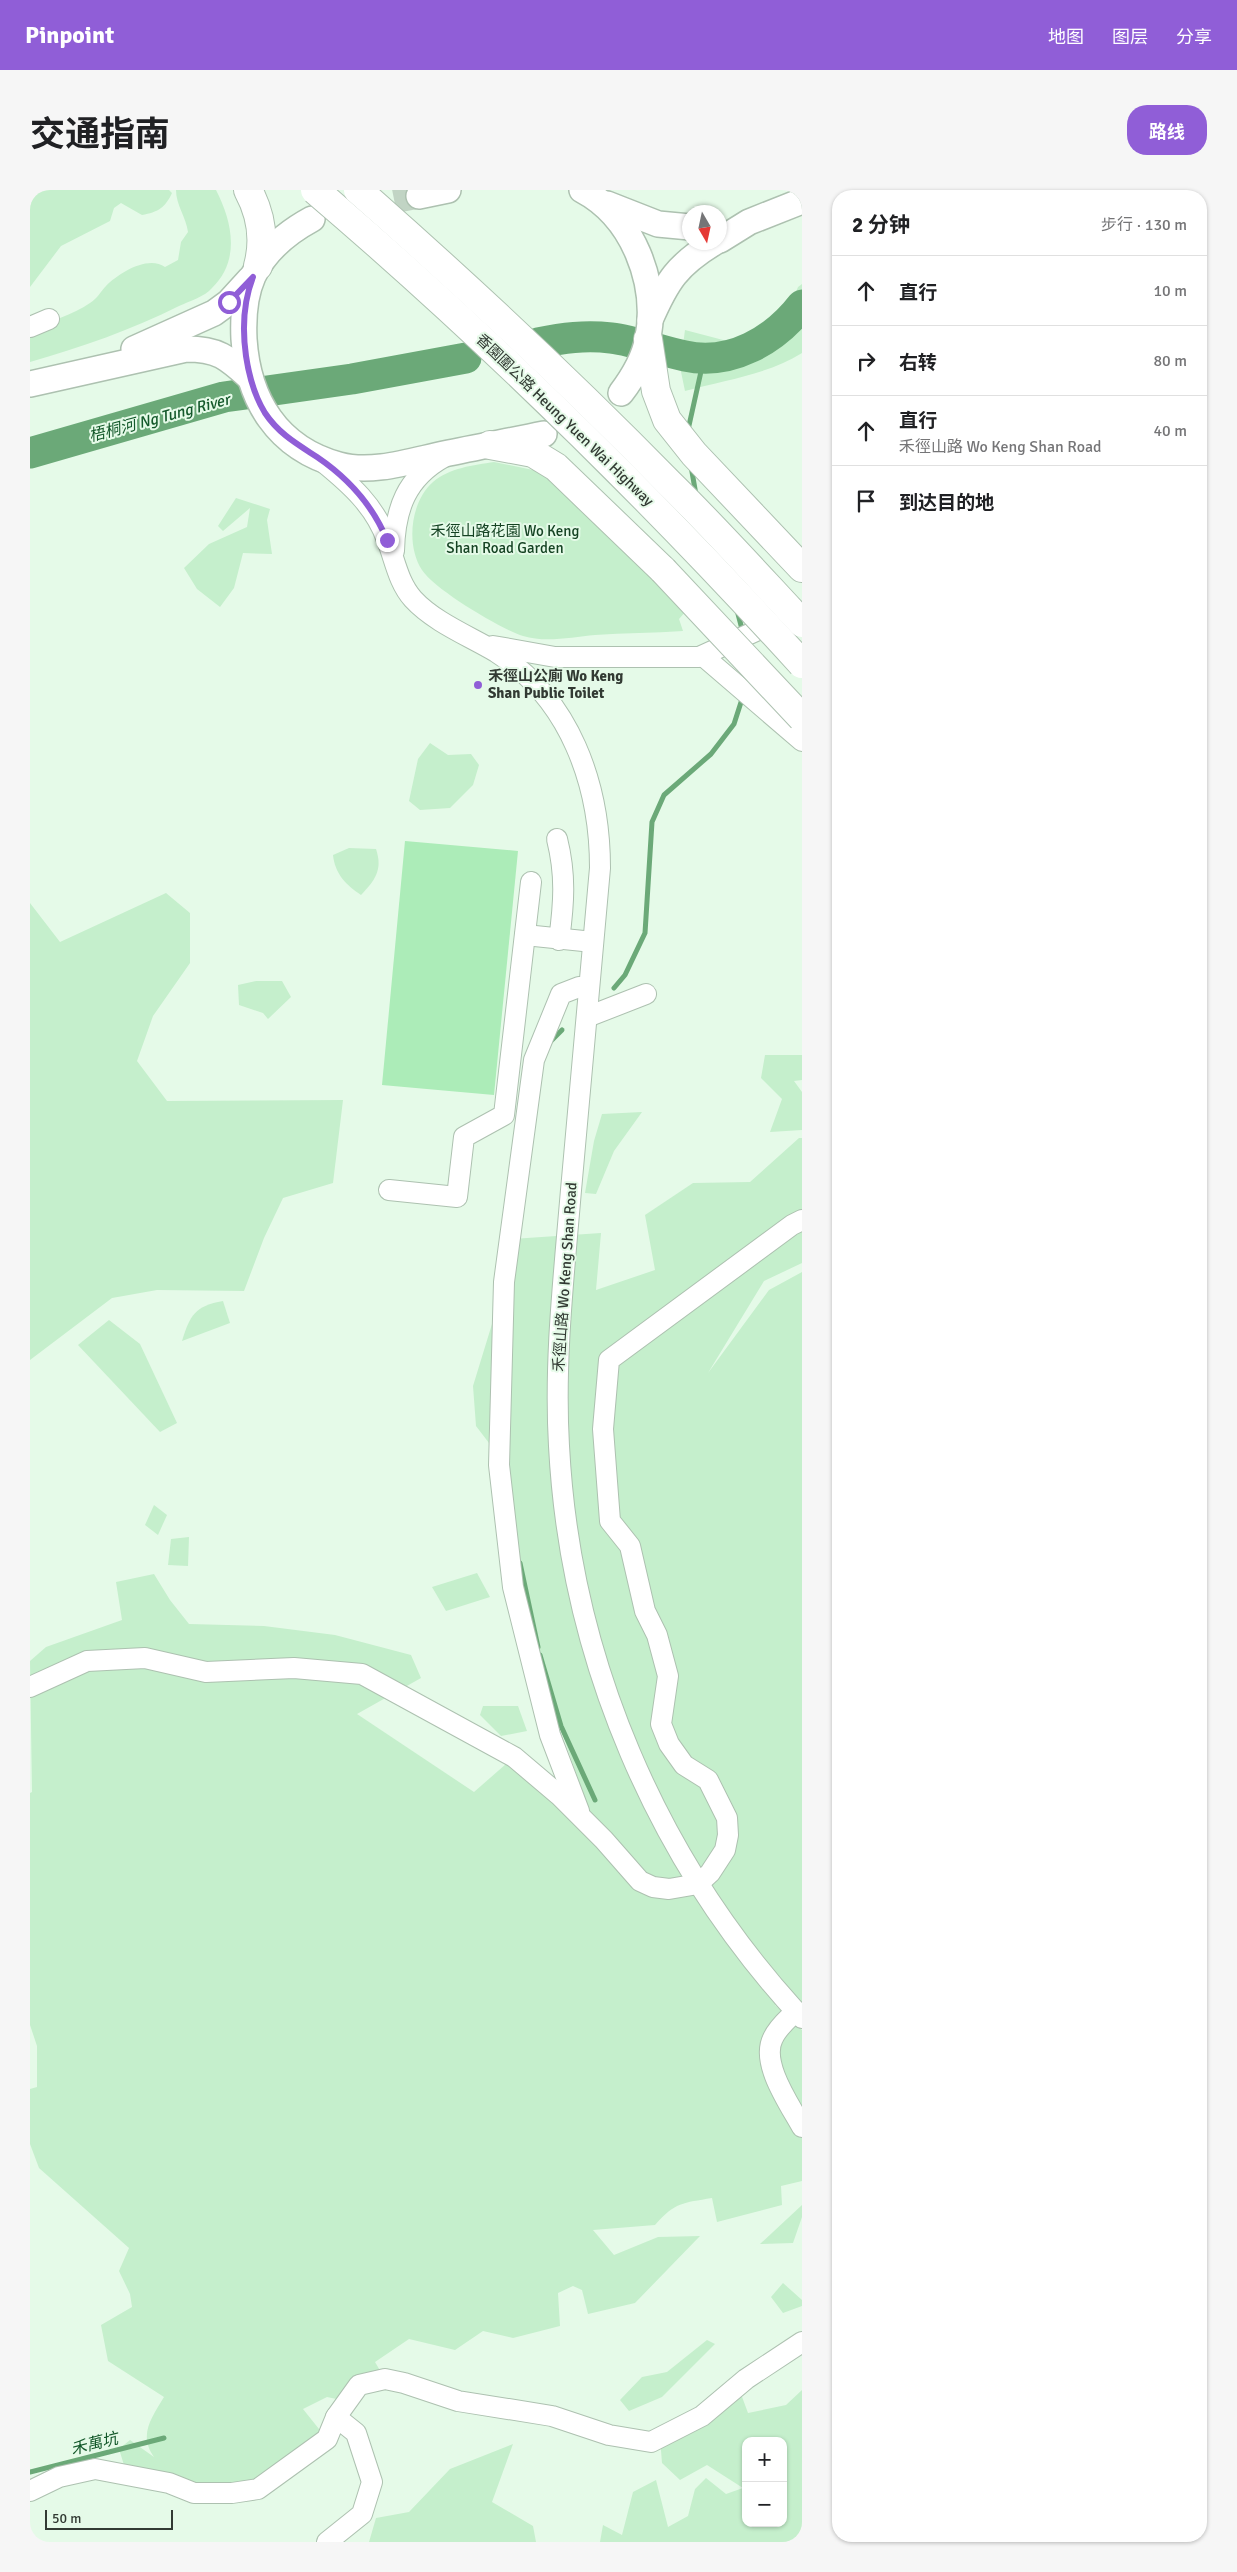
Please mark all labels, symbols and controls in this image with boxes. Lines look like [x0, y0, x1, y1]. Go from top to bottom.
text: Pinpoint [25, 20, 114, 50]
text: 地图 [1048, 26, 1084, 48]
text: 图层 [1112, 26, 1148, 48]
text: 分享 [1176, 26, 1212, 48]
button: 路线 [1127, 105, 1207, 155]
text: 交通指南 [30, 113, 170, 156]
north arrow [682, 205, 727, 250]
text: 2 分钟 [852, 212, 910, 238]
text: 步行 · 130 m [1101, 215, 1187, 235]
icon: ahead [852, 277, 880, 305]
text: 直行 [899, 281, 937, 305]
text: 10 m [1153, 281, 1187, 301]
route start [218, 291, 241, 314]
street label: 香園圍公路 Heung Yuen Wai Highway [472, 330, 658, 510]
icon: right [852, 347, 880, 375]
text: 右转 [899, 351, 937, 375]
text: 80 m [1153, 351, 1187, 371]
water label: 梧桐河 Ng Tung River [87, 389, 234, 446]
text: 直行 [899, 409, 937, 433]
icon: ahead [852, 417, 880, 445]
text: 40 m [1153, 421, 1187, 441]
text: 禾徑山路 Wo Keng Shan Road [899, 437, 1102, 457]
icon: arrive [852, 487, 880, 515]
text: 到达目的地 [899, 491, 994, 515]
park label: 禾徑山路花園 Wo Keng Shan Road Garden [431, 522, 580, 557]
route end [376, 529, 399, 552]
place label: 禾徑山公廁 Wo Keng Shan Public Toilet [488, 667, 623, 702]
marker: 禾徑山公廁 Wo Keng Shan Public Toilet [472, 679, 484, 691]
street label: 禾徑山路 Wo Keng Shan Road [549, 1182, 581, 1372]
water label: 禾萬坑 [69, 2428, 122, 2459]
map controls [742, 2437, 787, 2527]
button: + [742, 2437, 787, 2482]
button: − [742, 2482, 787, 2527]
scale bar [45, 2507, 172, 2530]
text: 50 m [52, 2510, 81, 2527]

